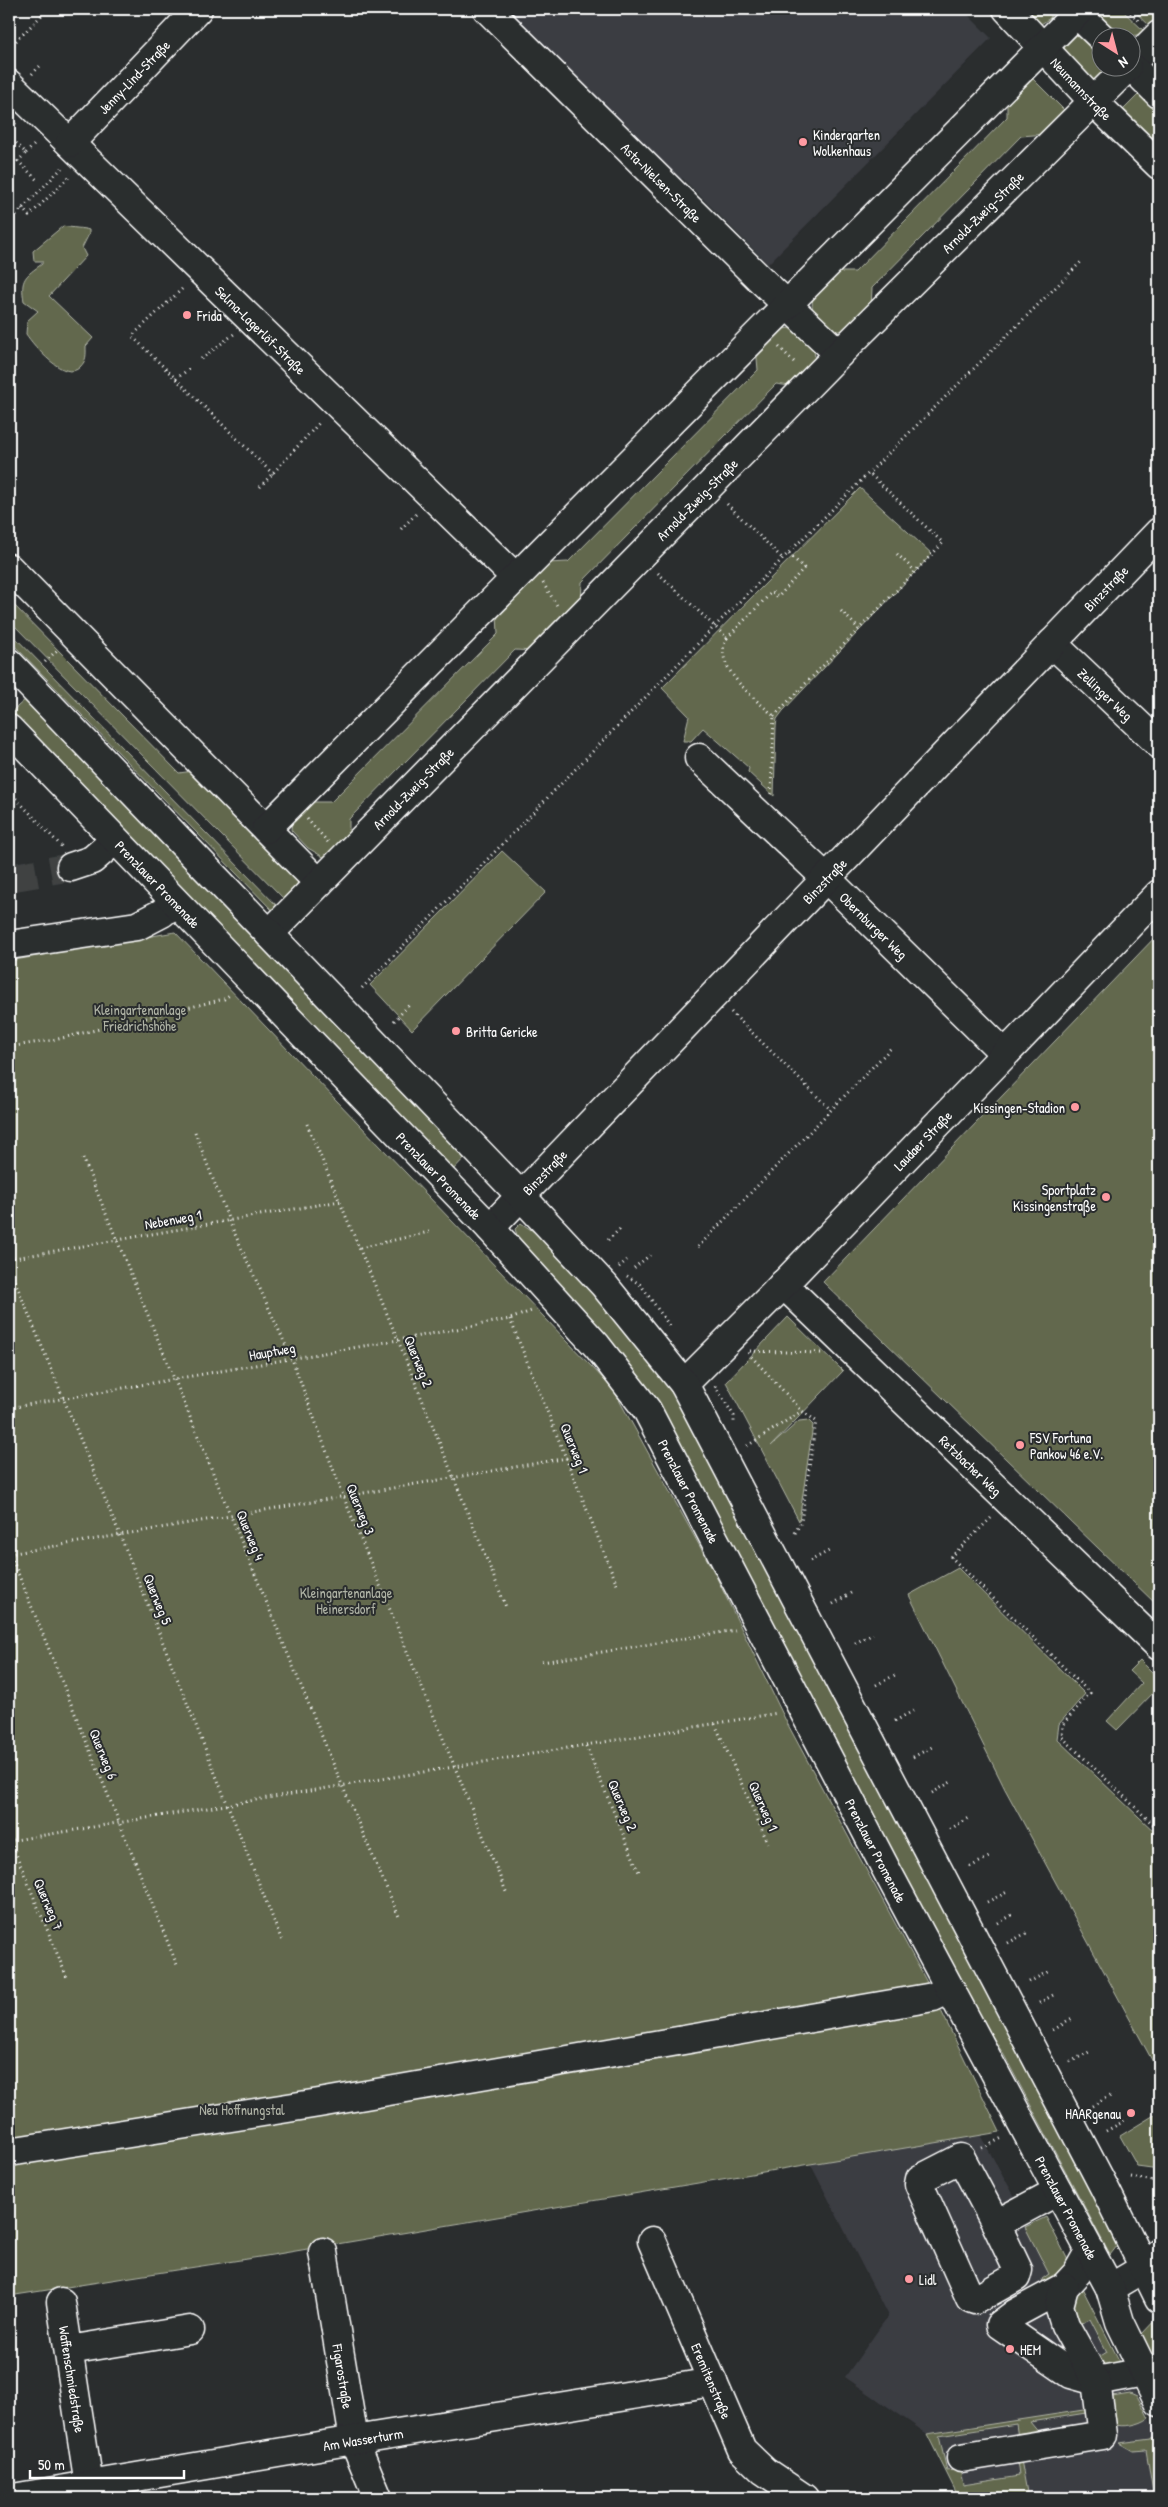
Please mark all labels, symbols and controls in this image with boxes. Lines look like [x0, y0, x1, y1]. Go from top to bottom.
north arrow [1090, 28, 1140, 78]
street label: Jenny-Lind-Straße [94, 35, 174, 118]
street label: Neumannstraße [1047, 53, 1117, 124]
text: N [1115, 53, 1133, 73]
place label: Kindergarten Wolkenhaus [813, 125, 880, 160]
marker: Kindergarten Wolkenhaus [797, 136, 809, 148]
street label: Asta-Nielsen-Straße [617, 138, 707, 226]
street label: Arnold-Zweig-Straße [937, 167, 1028, 257]
street label: Selma-Lagerlöf-Straße [212, 281, 311, 378]
place label: Frida [196, 306, 222, 325]
marker: Frida [181, 309, 193, 321]
street label: Arnold-Zweig-Straße [652, 453, 742, 544]
street label: Binzstraße [1079, 560, 1132, 615]
street label: Zellinger Weg [1074, 663, 1137, 725]
street label: Arnold-Zweig-Straße [368, 742, 458, 833]
street label: Prenzlauer Promenade [112, 836, 205, 932]
street label: Binzstraße [798, 853, 851, 908]
street label: Obernburger Weg [836, 887, 912, 964]
park label: Kleingartenanlage Friedrichshöhe [94, 1000, 187, 1035]
place label: Britta Gericke [466, 1022, 538, 1041]
marker: Britta Gericke [450, 1025, 462, 1037]
place label: Kissingen-Stadion [973, 1098, 1065, 1118]
marker: Kissingen-Stadion [1069, 1101, 1081, 1113]
street label: Laudaer Straße [889, 1106, 956, 1174]
street label: Prenzlauer Promenade [393, 1127, 486, 1224]
street label: Binzstraße [518, 1144, 571, 1199]
place label: Sportplatz Kissingenstraße [1013, 1180, 1096, 1216]
marker: Sportplatz Kissingenstraße [1100, 1191, 1112, 1203]
street label: Nebenweg 1 [143, 1205, 203, 1234]
street label: Querweg 2 [399, 1333, 438, 1390]
street label: Hauptweg [247, 1338, 297, 1365]
street label: Querweg 1 [555, 1420, 594, 1476]
place label: FSV Fortuna Pankow 46 e.V. [1029, 1428, 1103, 1463]
street label: Retzbacher Weg [936, 1430, 1006, 1500]
street label: Prenzlauer Promenade [654, 1436, 724, 1547]
marker: FSV Fortuna Pankow 46 e.V. [1014, 1439, 1026, 1451]
street label: Querweg 3 [341, 1481, 380, 1538]
street label: Querweg 4 [231, 1507, 270, 1563]
street label: Querweg 5 [138, 1571, 177, 1628]
park label: Kleingartenanlage Heinersdorf [300, 1583, 393, 1618]
street label: Querweg 6 [84, 1726, 123, 1783]
street label: Querweg 2 [603, 1777, 642, 1834]
street label: Querweg 1 [744, 1778, 783, 1834]
street label: Prenzlauer Promenade [841, 1795, 912, 1906]
street label: Querweg 7 [29, 1875, 68, 1933]
park label: Neu Hoffnungstal [199, 2100, 285, 2120]
place label: HAARgenau [1065, 2104, 1121, 2124]
marker: HAARgenau [1125, 2107, 1137, 2119]
street label: Prenzlauer Promenade [1032, 2152, 1103, 2263]
place label: Lidl [919, 2270, 937, 2289]
marker: Lidl [903, 2273, 915, 2285]
street label: Waffenschmiedstraße [55, 2324, 90, 2434]
street label: Eremitenstraße [687, 2340, 737, 2422]
place label: HEM [1020, 2340, 1041, 2359]
street label: Figarostraße [329, 2342, 358, 2410]
marker: HEM [1004, 2343, 1016, 2355]
street label: Am Wasserturm [322, 2423, 404, 2455]
scale bar [30, 2447, 184, 2479]
text: 50 m [38, 2454, 65, 2475]

